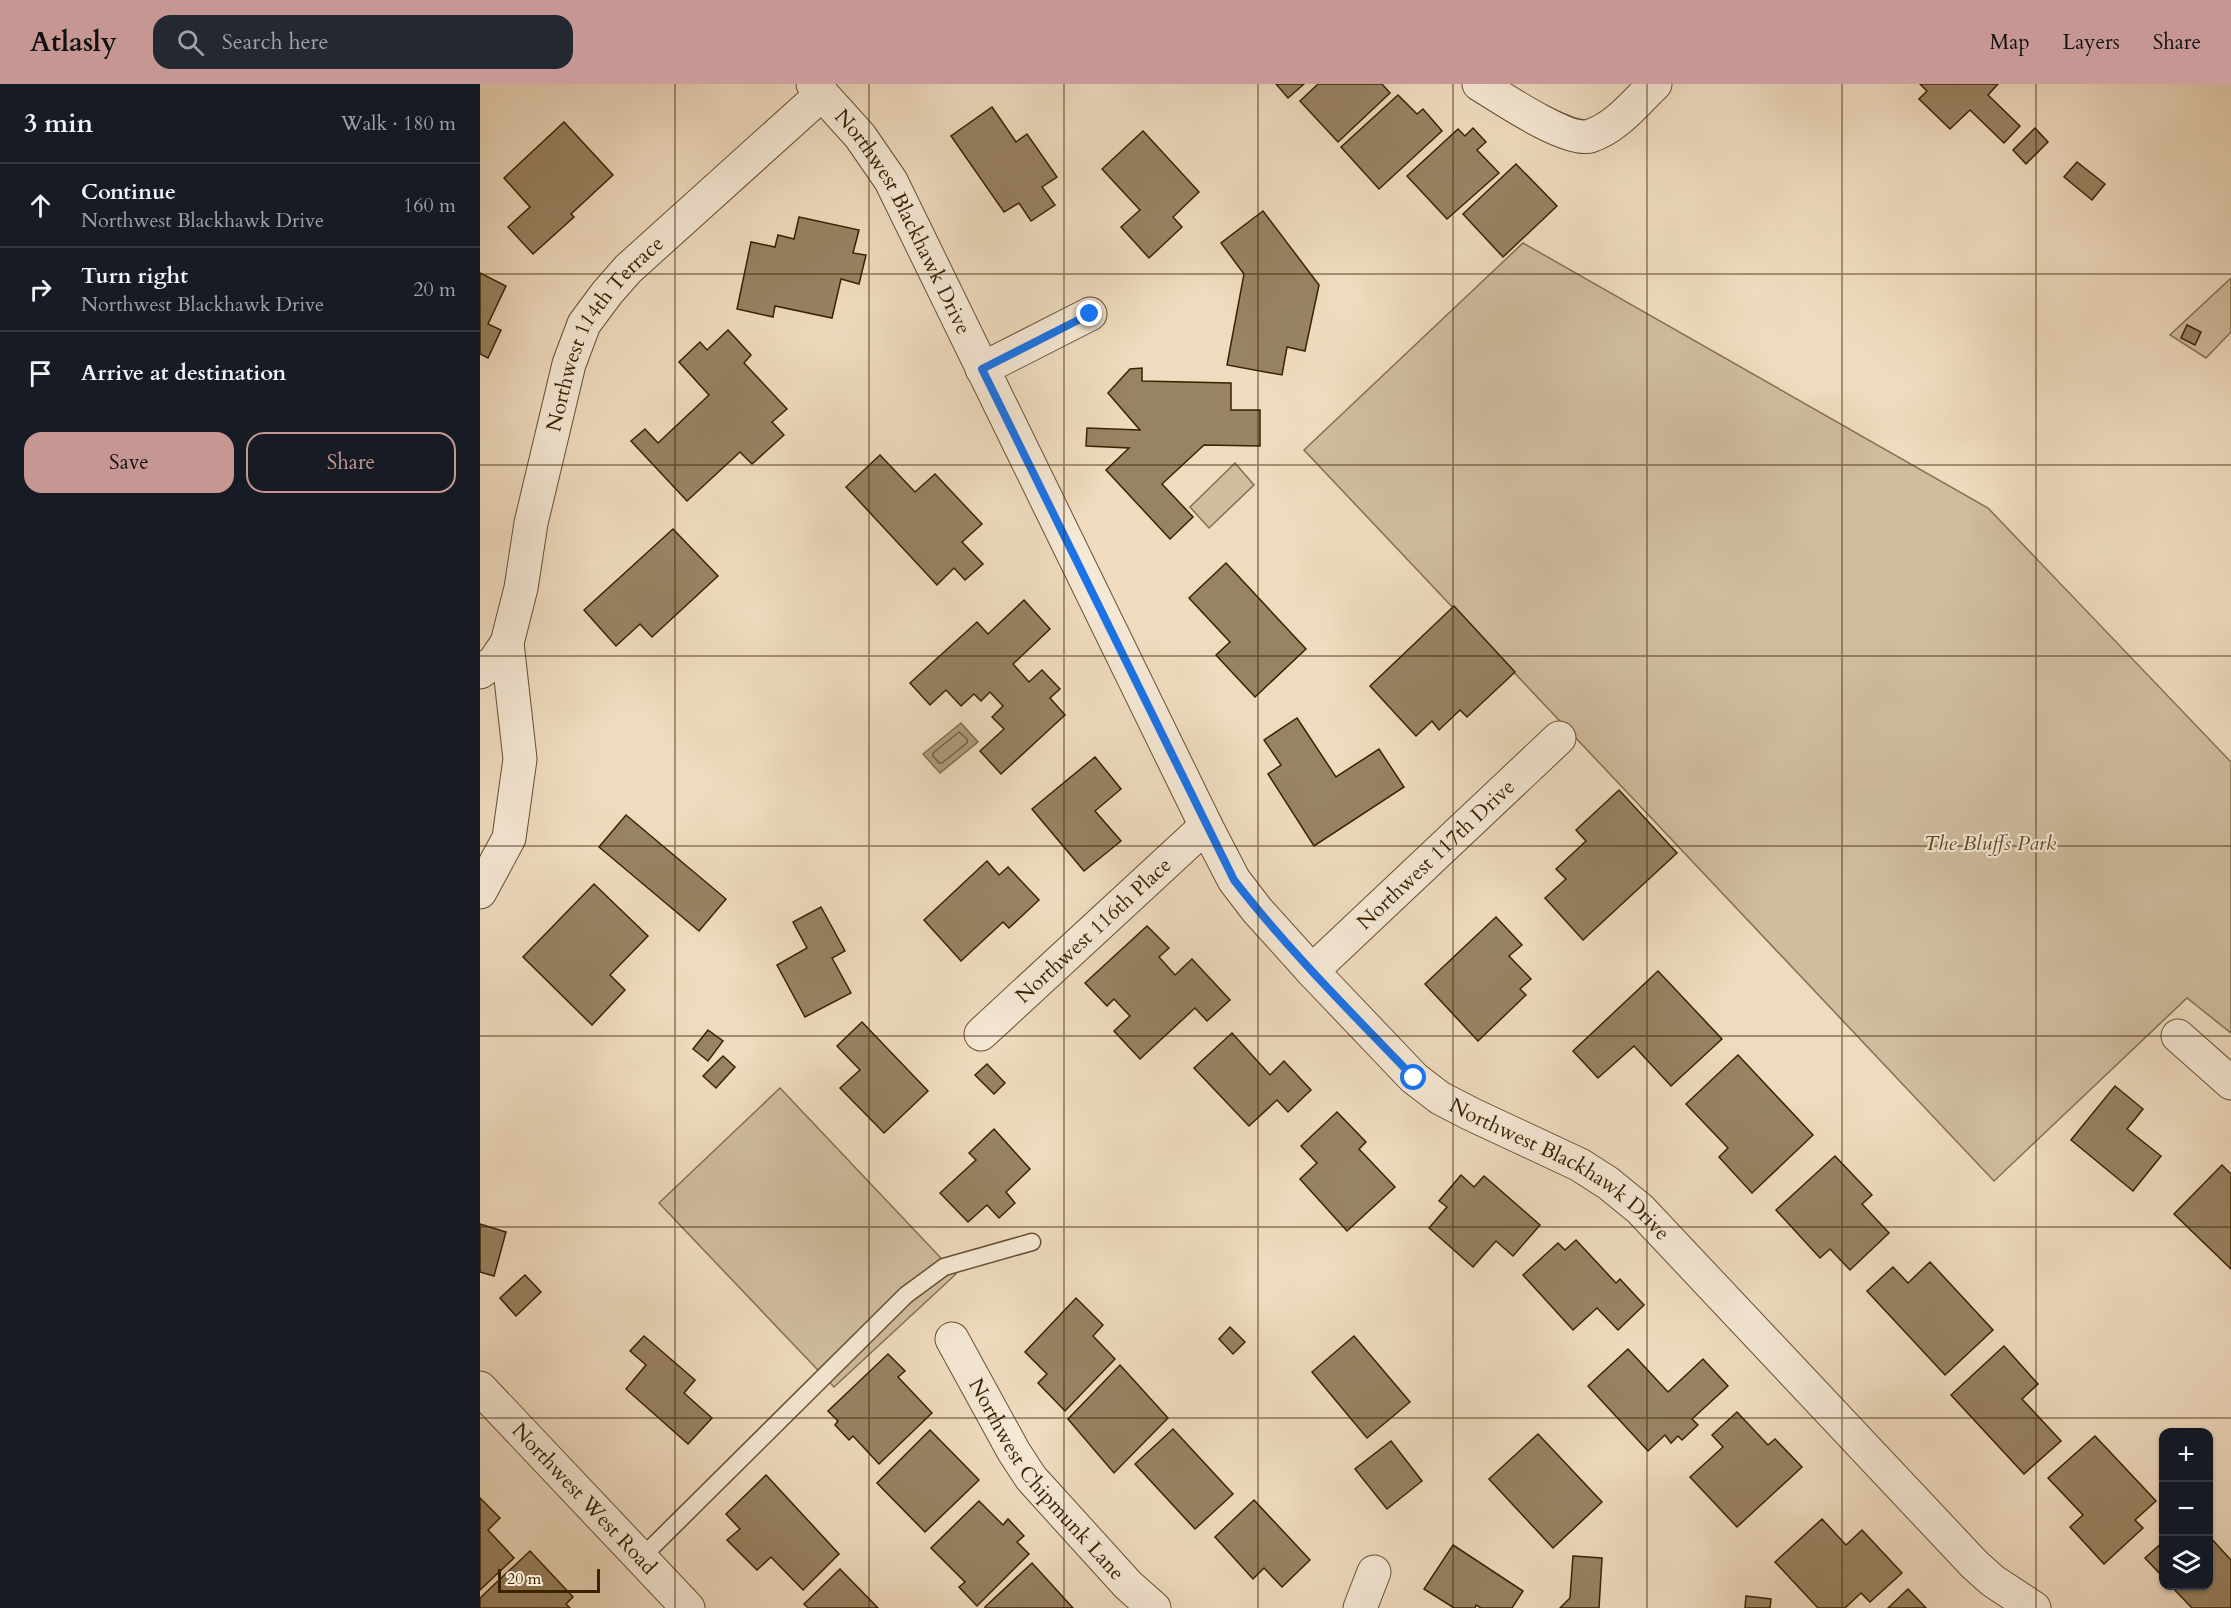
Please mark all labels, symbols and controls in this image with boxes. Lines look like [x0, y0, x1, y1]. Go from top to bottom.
search box [153, 15, 573, 69]
text: Atlasly [30, 23, 117, 61]
icon: search [174, 26, 207, 59]
text: Search here [222, 27, 328, 57]
text: Map [1990, 28, 2030, 57]
text: Layers [2063, 28, 2120, 57]
text: Share [2153, 28, 2201, 57]
street label: Northwest Blackhawk Drive [828, 103, 978, 339]
text: 3 min [24, 106, 93, 141]
text: Walk · 180 m [341, 110, 456, 137]
text: Continue [81, 177, 176, 207]
icon: ahead [24, 189, 57, 222]
text: 160 m [403, 192, 456, 219]
text: Northwest Blackhawk Drive [81, 207, 324, 234]
street label: Northwest 114th Terrace [539, 230, 670, 435]
text: Turn right [81, 261, 188, 291]
icon: right [24, 273, 57, 306]
text: 20 m [413, 276, 456, 303]
text: Northwest Blackhawk Drive [81, 291, 324, 318]
route end [1076, 300, 1102, 326]
icon: arrive [24, 357, 57, 390]
text: Arrive at destination [81, 358, 286, 388]
button: Save [24, 432, 234, 493]
button: Share [246, 432, 456, 493]
street label: Northwest 117th Drive [1350, 773, 1522, 937]
park label: The Bluffs Park [1924, 829, 2057, 858]
street label: Northwest 116th Place [1009, 851, 1178, 1010]
route start [1400, 1064, 1426, 1090]
street label: Northwest Blackhawk Drive [1444, 1091, 1676, 1247]
street label: Northwest Chipmunk Lane [961, 1373, 1131, 1587]
street label: Northwest West Road [505, 1417, 663, 1581]
map controls [2159, 1428, 2213, 1590]
button: + [2159, 1428, 2213, 1482]
button: − [2159, 1482, 2213, 1536]
button: layers [2159, 1536, 2213, 1590]
scale bar [498, 1566, 600, 1594]
text: 20 m [507, 1568, 541, 1590]

